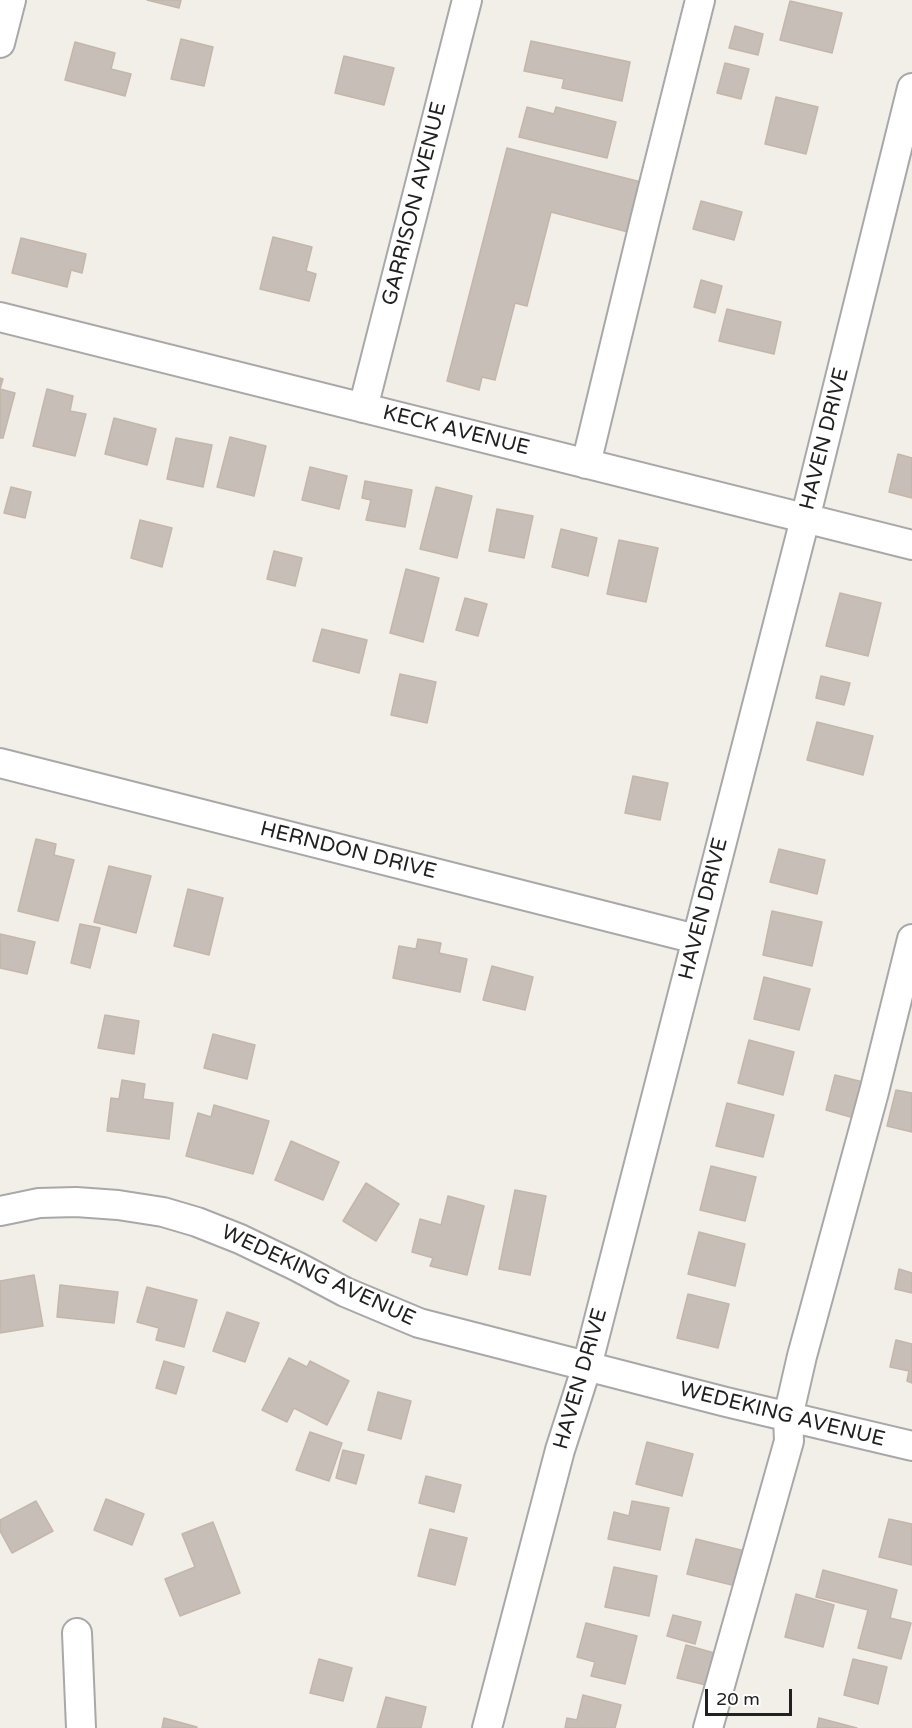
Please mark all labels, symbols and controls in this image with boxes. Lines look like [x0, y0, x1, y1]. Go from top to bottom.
street label: GARRISON AVENUE [378, 100, 452, 308]
street label: HAVEN DRIVE [795, 365, 855, 513]
street label: KECK AVENUE [380, 401, 532, 461]
street label: HERNDON DRIVE [257, 817, 439, 885]
street label: HAVEN DRIVE [674, 835, 734, 983]
street label: WEDEKING AVENUE [217, 1220, 419, 1332]
street label: HAVEN DRIVE [549, 1306, 613, 1452]
street label: WEDEKING AVENUE [677, 1377, 887, 1453]
scale bar [708, 1677, 795, 1715]
text: 20 m [716, 1688, 760, 1710]

